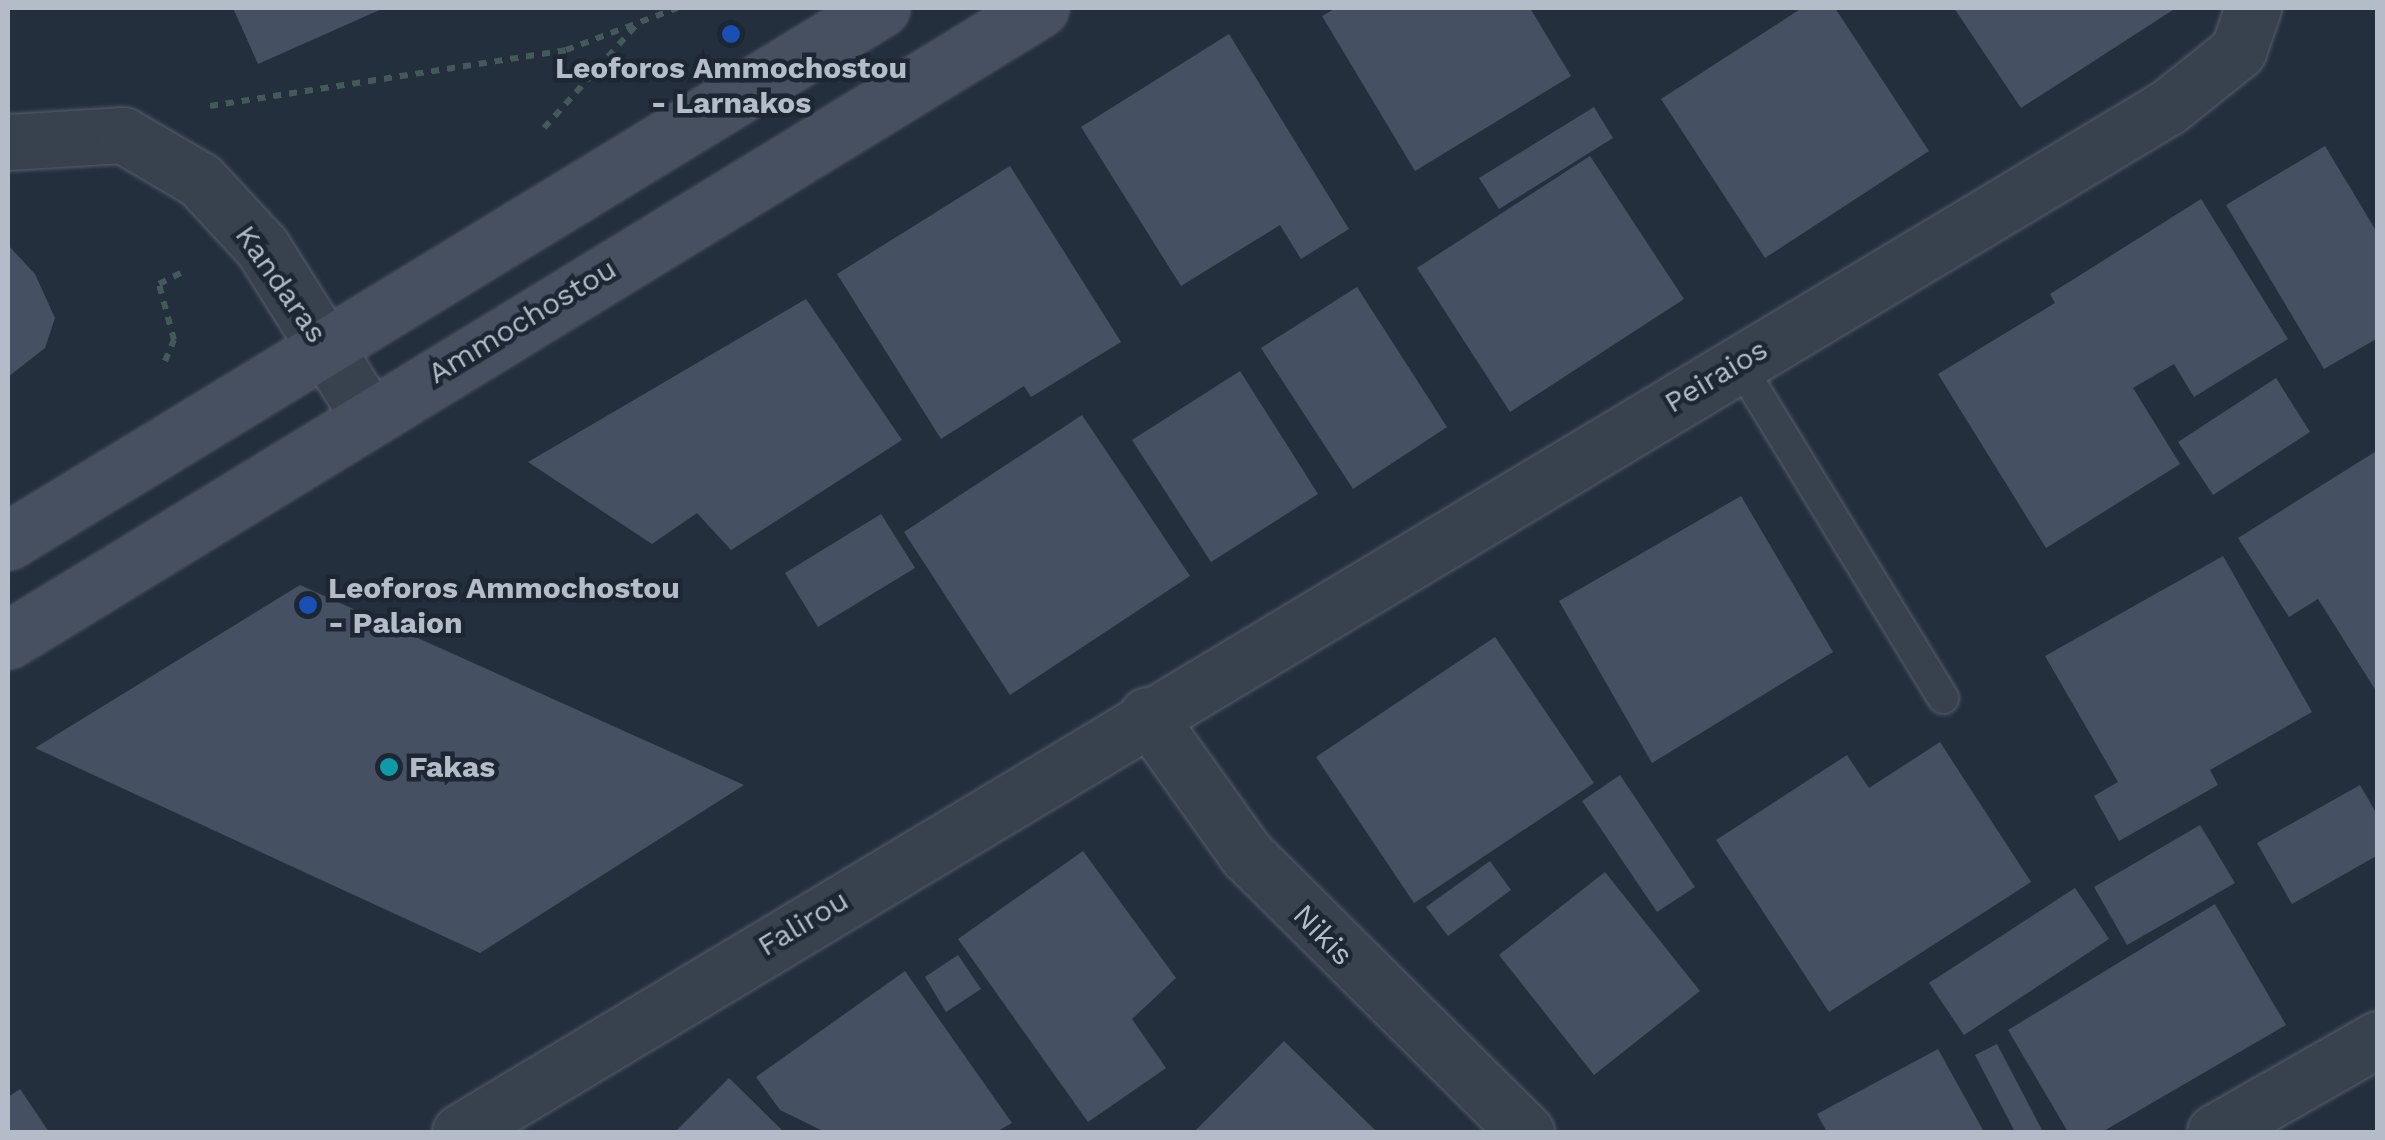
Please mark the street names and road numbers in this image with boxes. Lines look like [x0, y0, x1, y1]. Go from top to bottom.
street label: Kandaras [227, 218, 335, 350]
street label: Ammochostou [421, 251, 623, 391]
street label: Peiraios [1658, 331, 1774, 421]
street label: Falirou [751, 882, 855, 964]
street label: Nikis [1285, 897, 1361, 973]

